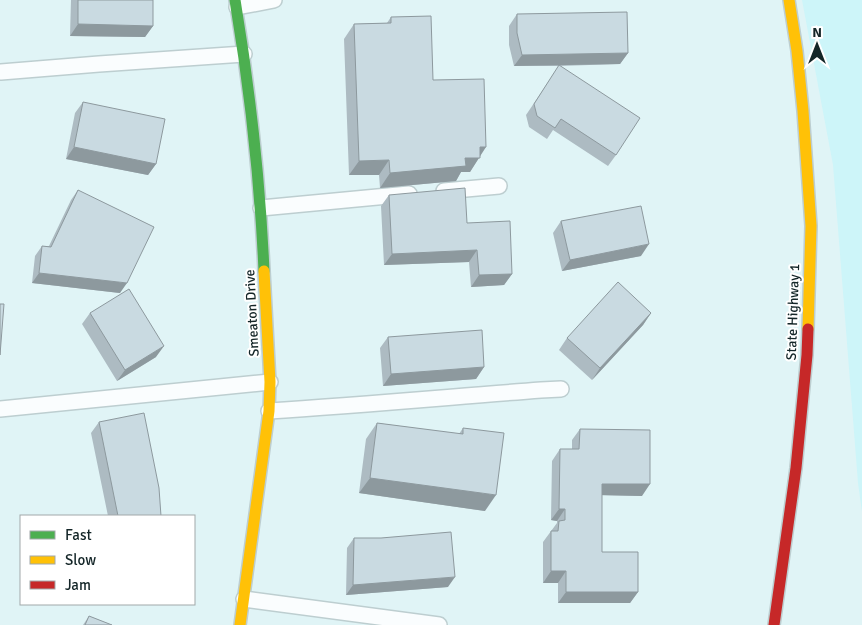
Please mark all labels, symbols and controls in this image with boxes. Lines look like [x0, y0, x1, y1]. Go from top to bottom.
north arrow [792, 20, 842, 70]
text: N [812, 24, 822, 41]
street label: State Highway 1 [783, 263, 803, 361]
street label: Smeaton Drive [241, 269, 263, 357]
legend [20, 515, 195, 605]
text: Fast [65, 526, 92, 544]
text: Slow [65, 551, 96, 569]
text: Jam [65, 576, 91, 594]

